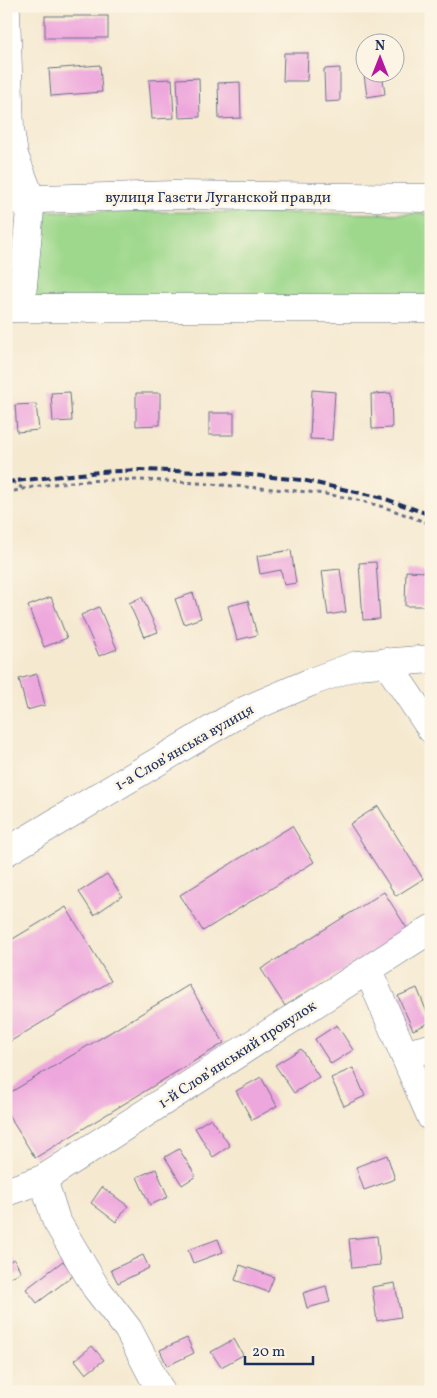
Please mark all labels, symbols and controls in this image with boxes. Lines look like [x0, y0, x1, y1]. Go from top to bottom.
north arrow [354, 32, 404, 82]
text: N [375, 37, 385, 56]
street label: вулиця Газєти Луганской правди [105, 188, 331, 209]
street label: 1-а Слов’янська вулиця [111, 700, 258, 797]
street label: 1-й Слов’янський провулок [155, 996, 321, 1114]
scale bar [245, 1333, 312, 1365]
text: 20 m [252, 1342, 285, 1363]

